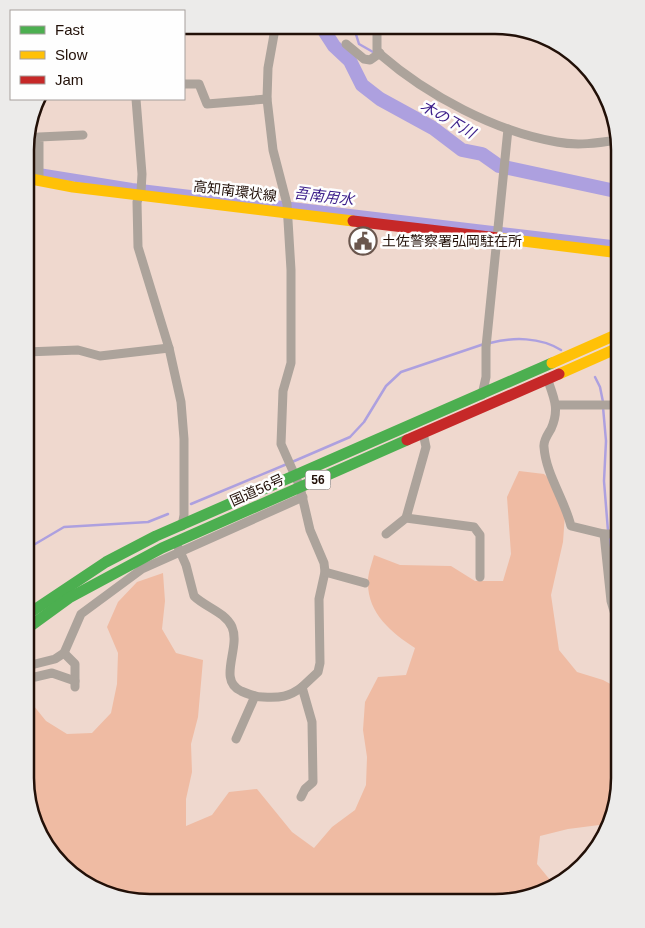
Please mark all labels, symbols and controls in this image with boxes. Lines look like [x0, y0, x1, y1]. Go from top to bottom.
legend [10, 10, 185, 100]
text: Fast [55, 21, 85, 38]
text: Slow [55, 46, 88, 63]
text: Jam [55, 71, 83, 88]
water label: 木の下川 [418, 97, 480, 142]
street label: 高知南環状線 [192, 178, 278, 204]
water label: 吾南用水 [293, 184, 357, 208]
public building icon: 土佐警察署弘岡駐在所 [348, 226, 378, 256]
place label: 土佐警察署弘岡駐在所 [382, 233, 522, 249]
road number: 56 [306, 470, 330, 490]
street label: 国道56号 [227, 471, 287, 509]

